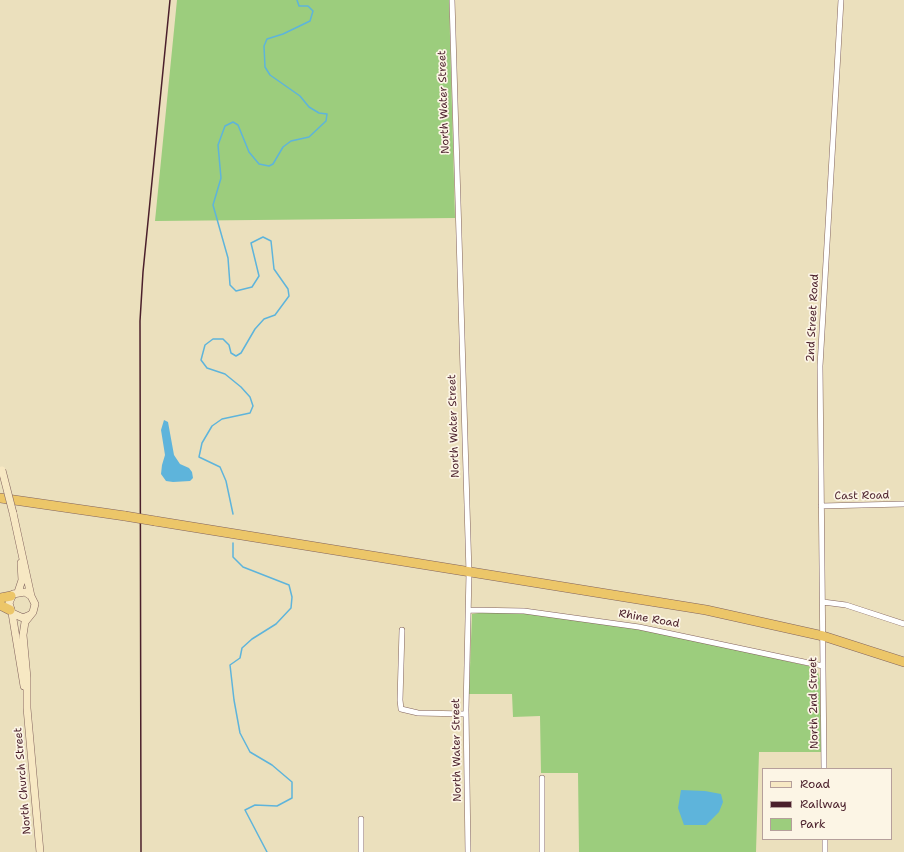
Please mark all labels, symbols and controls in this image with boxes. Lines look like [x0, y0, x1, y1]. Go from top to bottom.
street label: North Water Street [436, 50, 452, 154]
street label: 2nd Street Road [804, 273, 822, 363]
street label: North Water Street [446, 374, 462, 478]
street label: Cast Road [834, 489, 890, 503]
street label: Rhine Road [618, 607, 680, 631]
street label: North 2nd Street [807, 657, 821, 749]
street label: North Water Street [449, 698, 465, 802]
street label: North Church Street [12, 727, 34, 835]
legend [762, 768, 892, 840]
text: Road [800, 776, 830, 792]
text: Railway [800, 796, 847, 812]
text: Park [800, 816, 826, 832]

